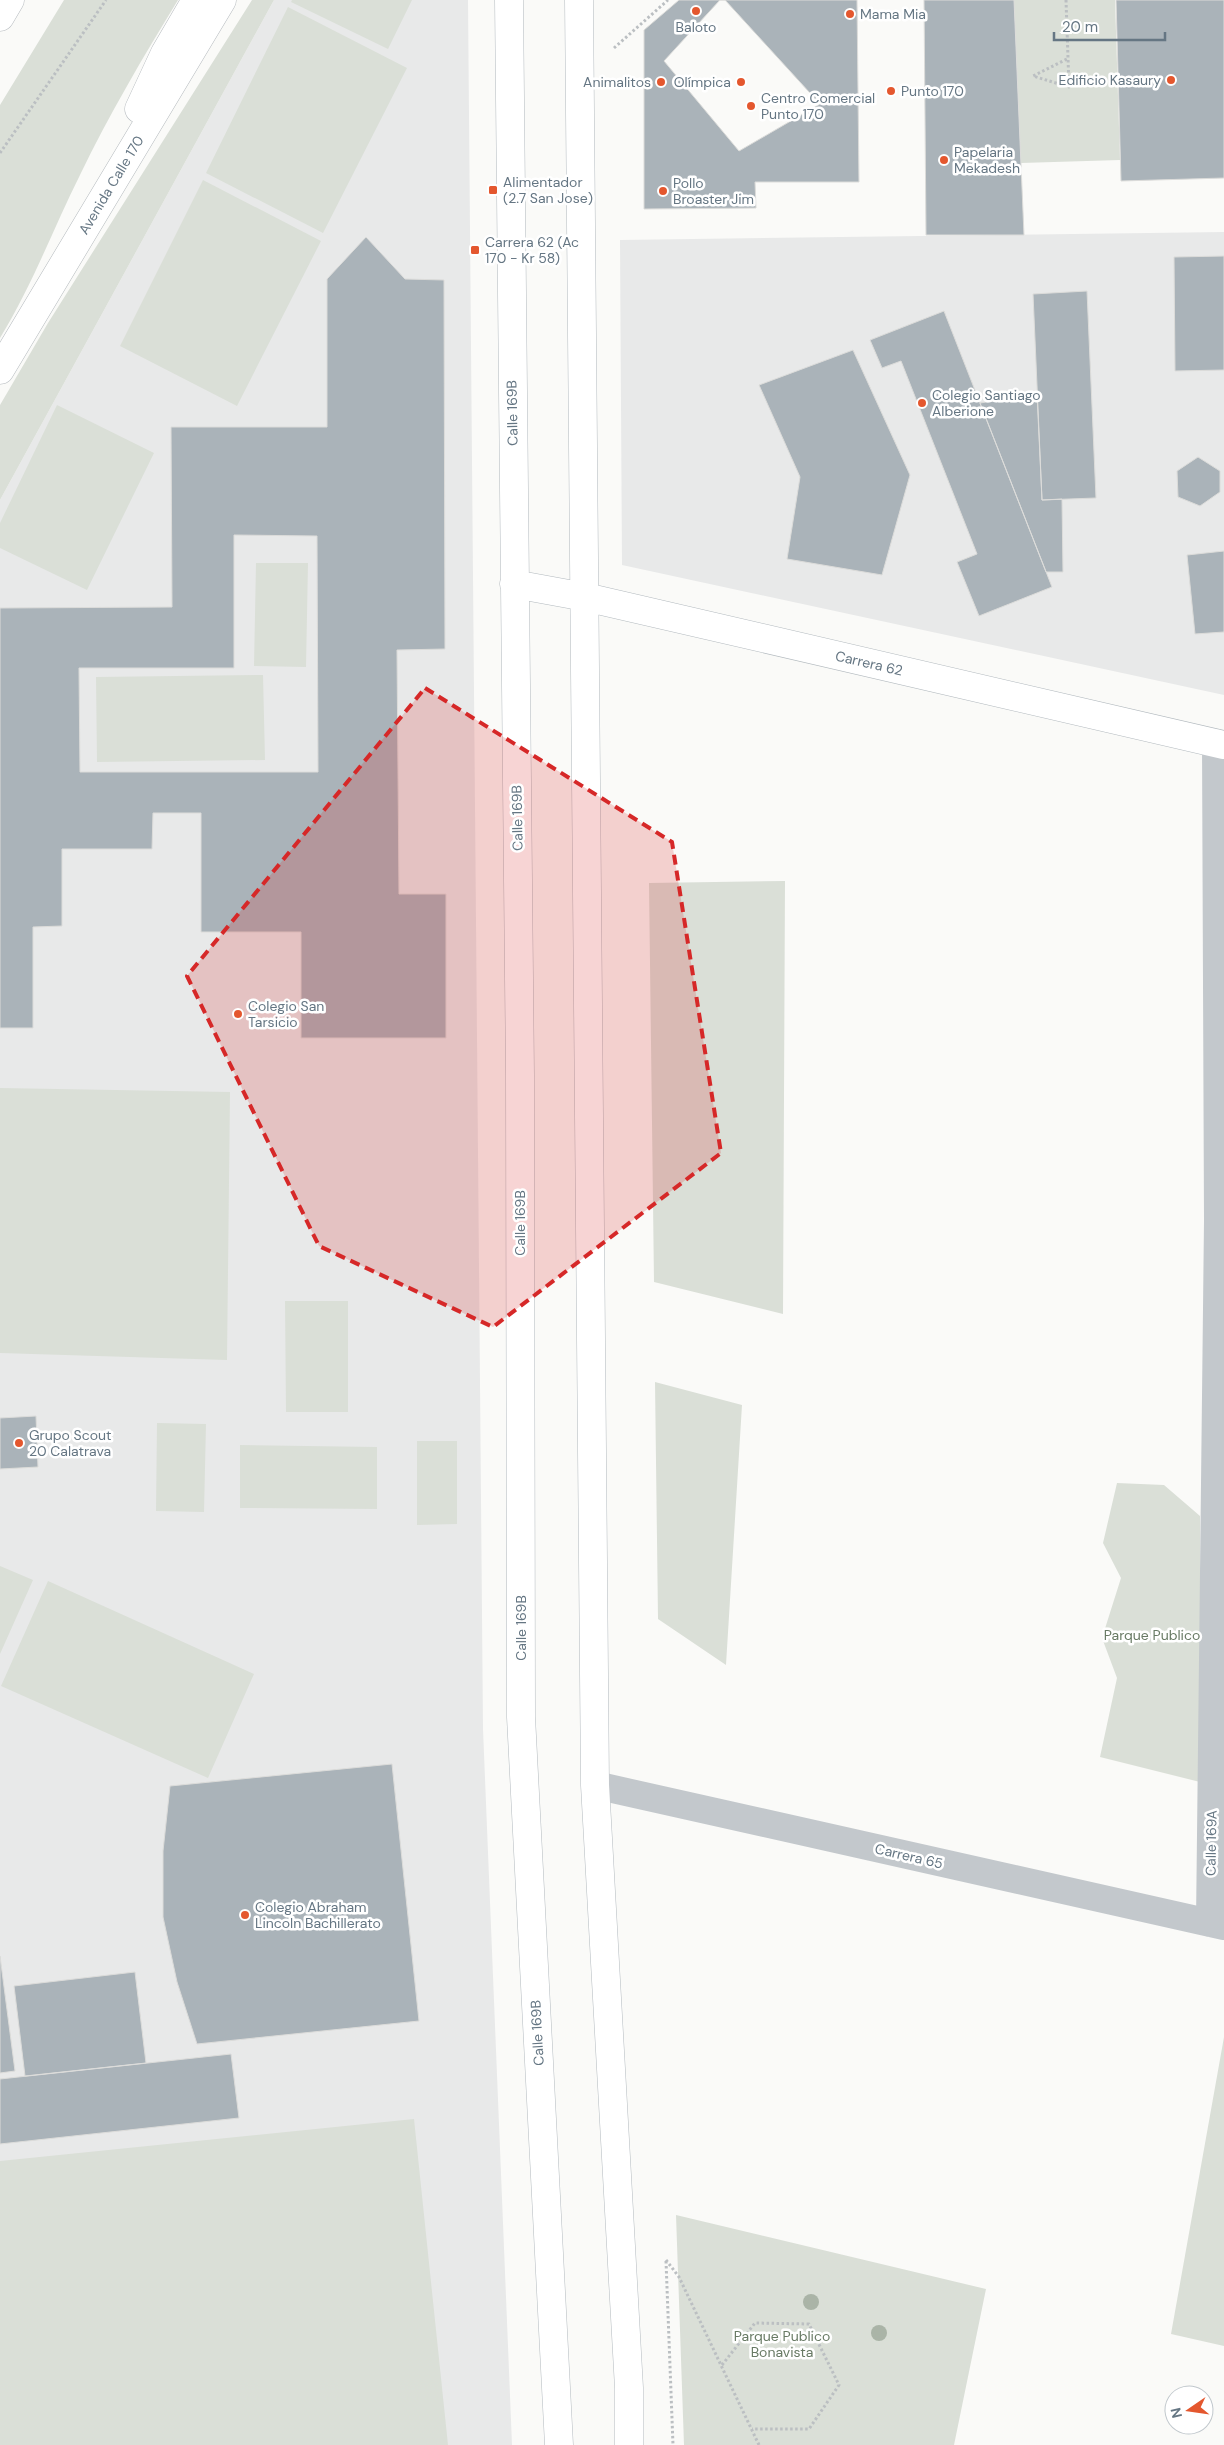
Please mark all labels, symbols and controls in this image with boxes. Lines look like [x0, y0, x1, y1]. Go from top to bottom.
marker: Baloto [690, 5, 702, 17]
place label: Mama Mia [860, 5, 926, 23]
marker: Mama Mia [844, 8, 856, 20]
scale bar [1054, 10, 1165, 42]
text: 20 m [1062, 17, 1098, 37]
place label: Baloto [676, 18, 716, 36]
place label: Edificio Kasaury [1059, 71, 1161, 89]
place label: Animalitos [583, 73, 651, 91]
place label: Olímpica [674, 73, 731, 91]
marker: Edificio Kasaury [1165, 74, 1177, 86]
marker: Animalitos [655, 76, 667, 88]
marker: Olímpica [735, 76, 747, 88]
place label: Punto 170 [901, 82, 964, 100]
marker: Punto 170 [885, 85, 897, 97]
place label: Centro Comercial Punto 170 [761, 89, 875, 123]
marker: Centro Comercial Punto 170 [745, 100, 757, 112]
street label: Avenida Calle 170 [74, 132, 148, 238]
place label: Papelaria Mekadesh [954, 143, 1020, 177]
marker: Papelaria Mekadesh [938, 154, 950, 166]
place label: Alimentador (2.7 San Jose) [503, 173, 593, 207]
place label: Pollo Broaster Jim [673, 174, 754, 208]
marker: Alimentador (2.7 San Jose) [487, 184, 499, 196]
marker: Pollo Broaster Jim [657, 185, 669, 197]
place label: Carrera 62 (Ac 170 - Kr 58) [485, 233, 579, 267]
marker: Carrera 62 (Ac 170 - Kr 58) [469, 244, 481, 256]
street label: Calle 169B [502, 380, 522, 446]
place label: Colegio Santiago Alberione [932, 386, 1041, 420]
marker: Colegio Santiago Alberione [916, 397, 928, 409]
street label: Carrera 62 [833, 647, 905, 679]
street label: Calle 169B [507, 785, 527, 851]
place label: Colegio San Tarsicio [248, 997, 324, 1031]
marker: Colegio San Tarsicio [232, 1008, 244, 1020]
street label: Calle 169B [511, 1190, 529, 1256]
place label: Grupo Scout 20 Calatrava [29, 1426, 112, 1460]
marker: Grupo Scout 20 Calatrava [13, 1437, 25, 1449]
street label: Calle 169B [512, 1595, 530, 1661]
park label: Parque Publico [1104, 1626, 1200, 1644]
street label: Calle 169A [1201, 1810, 1221, 1876]
street label: Carrera 65 [873, 1839, 945, 1873]
place label: Colegio Abraham Lincoln Bachillerato [255, 1898, 381, 1932]
marker: Colegio Abraham Lincoln Bachillerato [239, 1909, 251, 1921]
street label: Calle 169B [526, 2000, 548, 2066]
park label: Parque Publico Bonavista [734, 2327, 830, 2361]
north arrow [1164, 2385, 1214, 2435]
text: N [1166, 2406, 1186, 2420]

